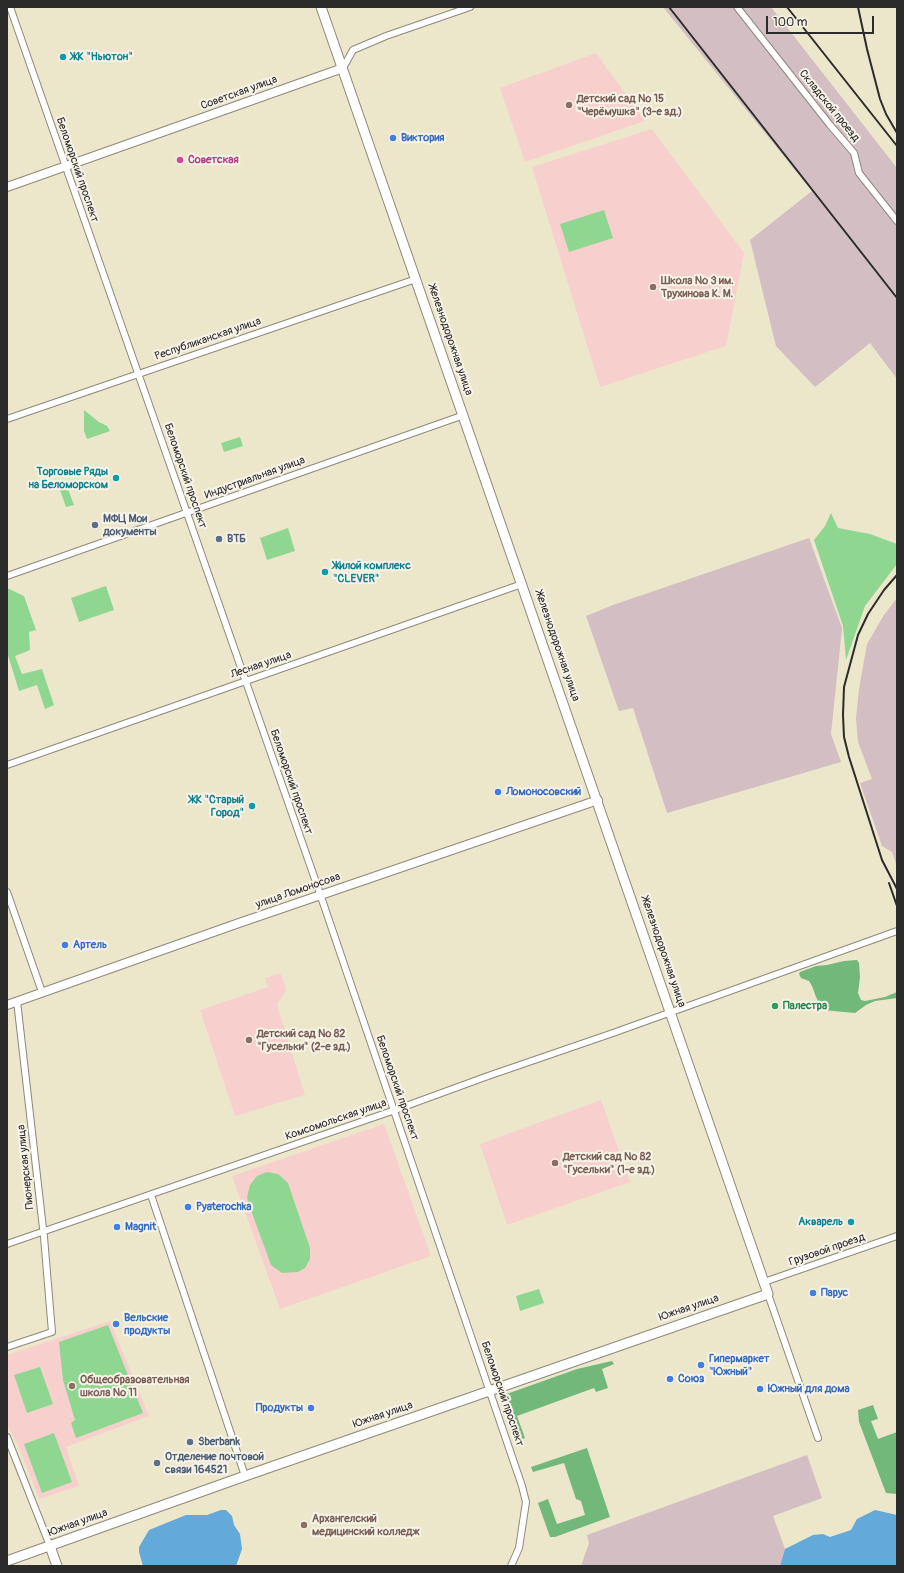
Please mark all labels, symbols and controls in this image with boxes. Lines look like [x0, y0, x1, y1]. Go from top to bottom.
scale bar [768, 8, 876, 34]
text: 100 m [773, 15, 807, 30]
place label: ЖК "Ньютон" [71, 50, 133, 64]
marker: ЖК "Ньютон" [58, 52, 68, 62]
street label: Складской проезд [796, 67, 862, 145]
street label: Советская улица [199, 73, 279, 113]
place label: Детский сад № 15 "Черёмушка" (3-е зд.) [577, 92, 682, 118]
marker: Детский сад № 15 "Черёмушка" (3-е зд.) [564, 100, 574, 110]
street label: Беломорский проспект [53, 116, 101, 224]
place label: Виктория [401, 131, 444, 145]
marker: Виктория [388, 133, 398, 143]
place label: Советская [188, 153, 239, 167]
marker: Советская [175, 155, 185, 165]
place label: Школа № 3 им. Трухинова К. М. [661, 274, 734, 300]
marker: Школа № 3 им. Трухинова К. М. [648, 282, 658, 292]
street label: Железнодорожная улица [425, 283, 475, 397]
street label: Республиканская улица [153, 315, 263, 363]
street label: Беломорский проспект [161, 422, 209, 530]
street label: Индустриальная улица [203, 454, 307, 502]
place label: Торговые Ряды на Беломорском [29, 465, 108, 491]
marker: Торговые Ряды на Беломорском [111, 473, 121, 483]
place label: МФЦ Мои документы [103, 512, 157, 538]
marker: МФЦ Мои документы [90, 520, 100, 530]
place label: ВТБ [227, 532, 246, 546]
marker: ВТБ [214, 534, 224, 544]
place label: Жилой комплекс "СLEVER" [333, 559, 411, 585]
marker: Жилой комплекс "СLEVER" [320, 567, 330, 577]
street label: Железнодорожная улица [532, 589, 582, 703]
street label: Лесная улица [229, 648, 293, 682]
street label: Беломорский проспект [267, 728, 315, 836]
place label: Ломоносовский [506, 785, 581, 799]
marker: Ломоносовский [493, 787, 503, 797]
place label: ЖК "Старый Город" [189, 793, 244, 819]
marker: ЖК "Старый Город" [247, 801, 257, 811]
street label: улица Ломоносова [254, 870, 342, 912]
street label: Железнодорожная улица [638, 895, 688, 1009]
place label: Артель [73, 938, 107, 952]
marker: Артель [60, 940, 70, 950]
place label: Палестра [783, 999, 827, 1013]
marker: Палестра [770, 1001, 780, 1011]
place label: Детский сад № 82 "Гусельки" (2-е зд.) [257, 1027, 351, 1053]
street label: Беломорский проспект [373, 1034, 421, 1142]
marker: Детский сад № 82 "Гусельки" (2-е зд.) [244, 1035, 254, 1045]
street label: Комсомольская улица [284, 1096, 388, 1144]
street label: Пионерская улица [15, 1124, 37, 1210]
place label: Детский сад № 82 "Гусельки" (1-е зд.) [563, 1150, 655, 1176]
marker: Детский сад № 82 "Гусельки" (1-е зд.) [550, 1158, 560, 1168]
place label: Pyaterochka [196, 1200, 251, 1214]
marker: Pyaterochka [183, 1202, 193, 1212]
place label: Акварель [798, 1215, 843, 1229]
marker: Акварель [846, 1217, 856, 1227]
place label: Magnit [125, 1220, 156, 1234]
marker: Magnit [112, 1222, 122, 1232]
street label: Грузовой проезд [787, 1231, 867, 1269]
place label: Парус [821, 1286, 848, 1300]
marker: Парус [808, 1288, 818, 1298]
street label: Южная улица [658, 1292, 720, 1324]
place label: Вельские продукты [124, 1311, 170, 1337]
marker: Вельские продукты [111, 1319, 121, 1329]
street label: Беломорский проспект [478, 1340, 526, 1448]
place label: Гипермаркет "Южный" [709, 1352, 770, 1378]
marker: Гипермаркет "Южный" [696, 1360, 706, 1370]
place label: Союз [678, 1372, 705, 1386]
place label: Общеобразовательная школа № 11 [80, 1373, 189, 1399]
marker: Союз [665, 1374, 675, 1384]
marker: Общеобразовательная школа № 11 [67, 1381, 77, 1391]
place label: Южный для дома [768, 1382, 850, 1396]
marker: Южный для дома [755, 1384, 765, 1394]
street label: Южная улица [352, 1399, 414, 1431]
place label: Продукты [256, 1401, 303, 1415]
marker: Продукты [306, 1403, 316, 1413]
place label: Sberbank [198, 1435, 240, 1449]
marker: Sberbank [185, 1437, 195, 1447]
place label: Отделение почтовой связи 164521 [165, 1450, 264, 1476]
marker: Отделение почтовой связи 164521 [152, 1458, 162, 1468]
street label: Южная улица [47, 1506, 109, 1540]
place label: Архангелский медицинский колледж [312, 1512, 419, 1538]
marker: Архангелский медицинский колледж [299, 1520, 309, 1530]

